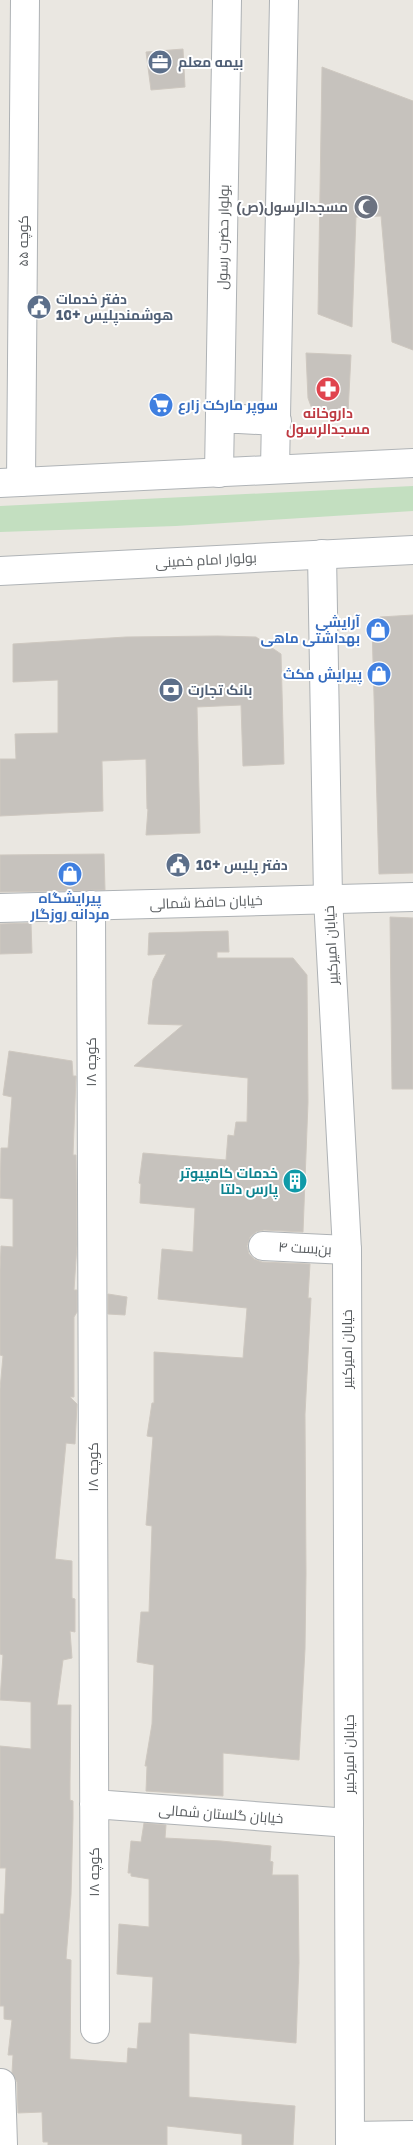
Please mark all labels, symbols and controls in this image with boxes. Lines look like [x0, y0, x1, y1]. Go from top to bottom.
office icon: بیمه معلم [147, 49, 173, 75]
place label: بیمه معلم [178, 53, 243, 72]
street label: بولوار حضرت رسول [213, 184, 233, 290]
mosque icon: مسجدالرسول(ص) [353, 194, 379, 220]
place label: مسجدالرسول(ص) [236, 198, 348, 216]
street label: کوچه ۵۵ [14, 215, 33, 267]
place label: دفتر خدمات هوشمندپلیس +10 [56, 290, 173, 326]
public building icon: دفتر خدمات هوشمندپلیس +10 [26, 294, 52, 320]
pharmacy icon: داروخانه مسجدالرسول [315, 376, 341, 402]
supermarket icon: سوپر مارکت زارع [148, 392, 174, 418]
place label: سوپر مارکت زارع [178, 396, 278, 416]
place label: داروخانه مسجدالرسول [286, 404, 370, 438]
street label: بولوار امام خمینی [155, 548, 257, 573]
place label: آرایشی بهداشتی ماهی [260, 613, 361, 647]
shop icon: آرایشی بهداشتی ماهی [365, 617, 391, 643]
shop icon: پیرایش مکث [366, 661, 392, 687]
place label: پیرایش مکث [283, 665, 362, 685]
bank icon: بانک تجارت [158, 677, 184, 703]
place label: بانک تجارت [188, 681, 252, 698]
public building icon: دفتر پلیس +10 [165, 852, 191, 878]
place label: دفتر پلیس +10 [196, 856, 288, 876]
shop icon: پیرایشگاه مردانه روزگار [57, 861, 83, 887]
place label: پیرایشگاه مردانه روزگار [30, 889, 109, 923]
street label: خیابان حافظ شمالی [149, 891, 263, 912]
street label: خیابان امیرکبیر [320, 905, 341, 986]
street label: کوچه ۱۸ [82, 1037, 101, 1087]
place label: خدمات کامپیوتر پارس دلتا [179, 1164, 278, 1200]
building icon: خدمات کامپیوتر پارس دلتا [282, 1168, 308, 1194]
street label: بن‌بست ۴ [278, 1238, 332, 1257]
street label: خیابان امیرکبیر [338, 1310, 355, 1389]
street label: کوچه ۱۸ [84, 1442, 103, 1492]
street label: خیابان امیرکبیر [340, 1715, 357, 1794]
street label: خیابان گلستان شمالی [158, 1801, 284, 1826]
street label: کوچه ۱۸ [85, 1847, 104, 1897]

